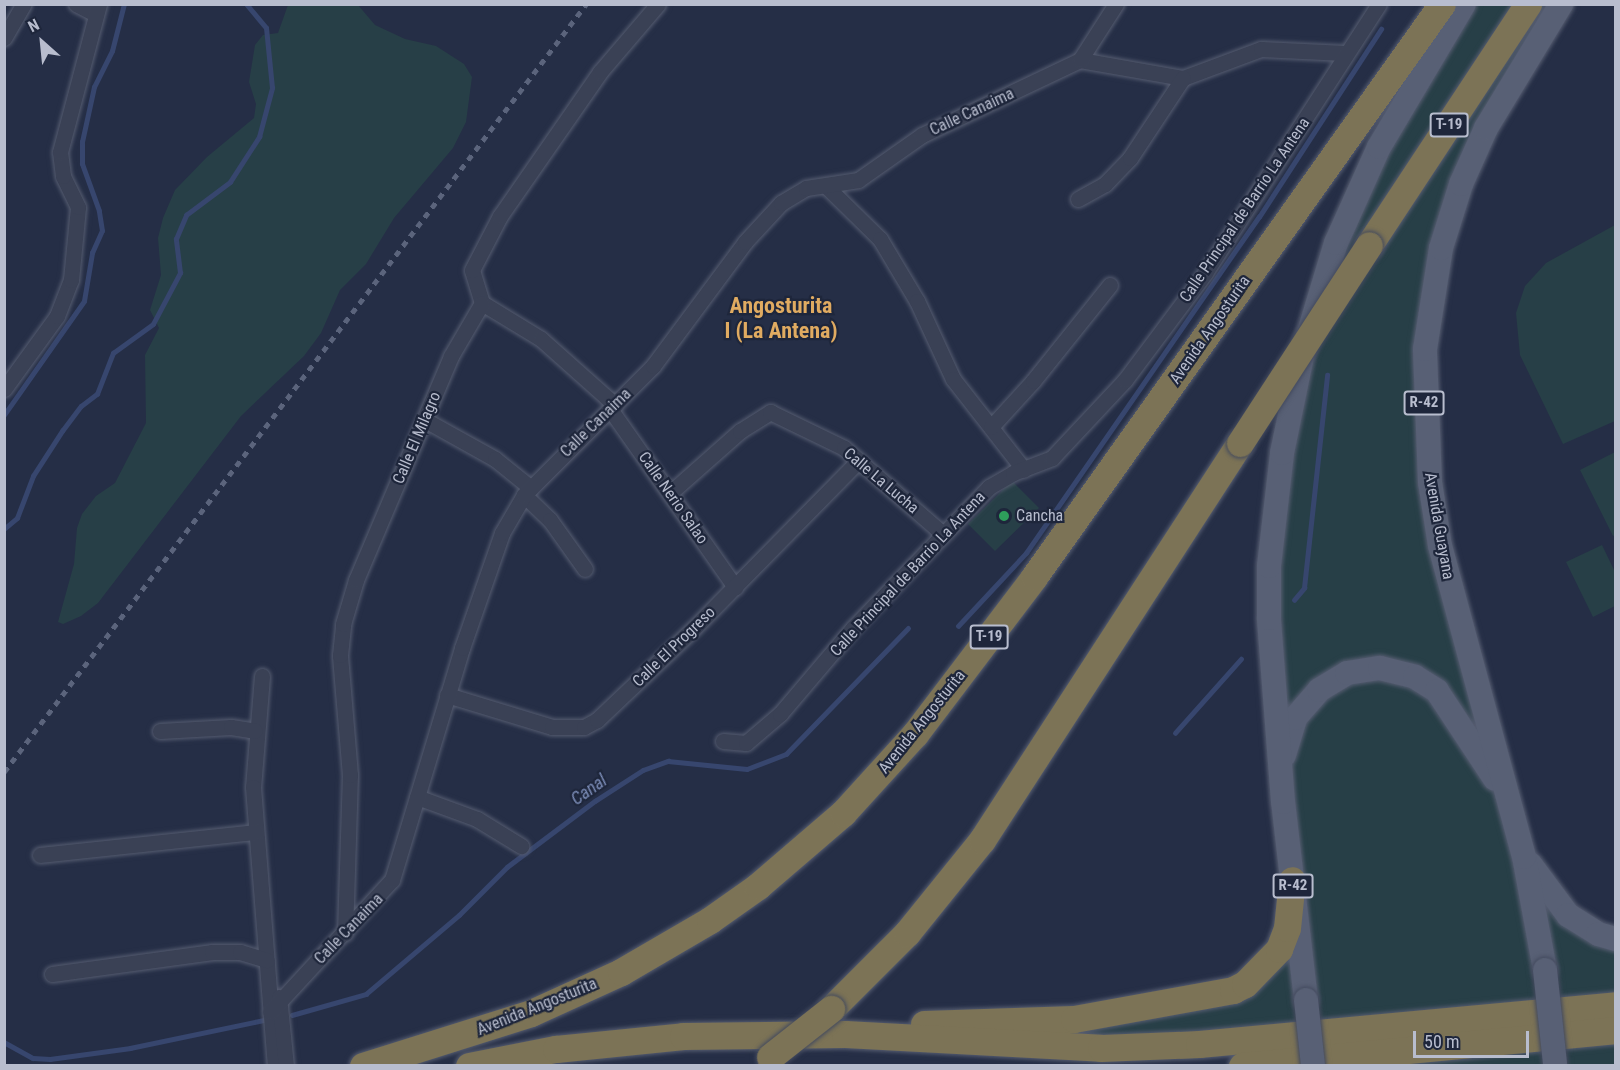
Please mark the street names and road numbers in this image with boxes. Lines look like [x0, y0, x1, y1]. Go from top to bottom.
street label: Calle Canaima [927, 84, 1017, 140]
road number: T-19 [1430, 113, 1468, 137]
street label: Calle Principal de Barrio La Antena [1176, 114, 1314, 306]
street label: Avenida Angosturita [1166, 272, 1254, 388]
street label: Calle Canaima [557, 385, 635, 461]
street label: Calle El Milagro [389, 389, 445, 487]
road number: R-42 [1403, 391, 1445, 415]
street label: Calle La Lucha [840, 444, 922, 518]
street label: Calle Nerio Salao [634, 448, 712, 548]
street label: Avenida Guayana [1420, 471, 1458, 581]
street label: Calle Principal de Barrio La Antena [826, 488, 990, 660]
street label: Calle El Progreso [629, 603, 719, 691]
road number: T-19 [970, 625, 1008, 649]
street label: Avenida Angosturita [874, 666, 970, 778]
road number: R-42 [1272, 874, 1314, 898]
street label: Calle Canaima [311, 890, 387, 968]
street label: Avenida Angosturita [474, 974, 600, 1040]

